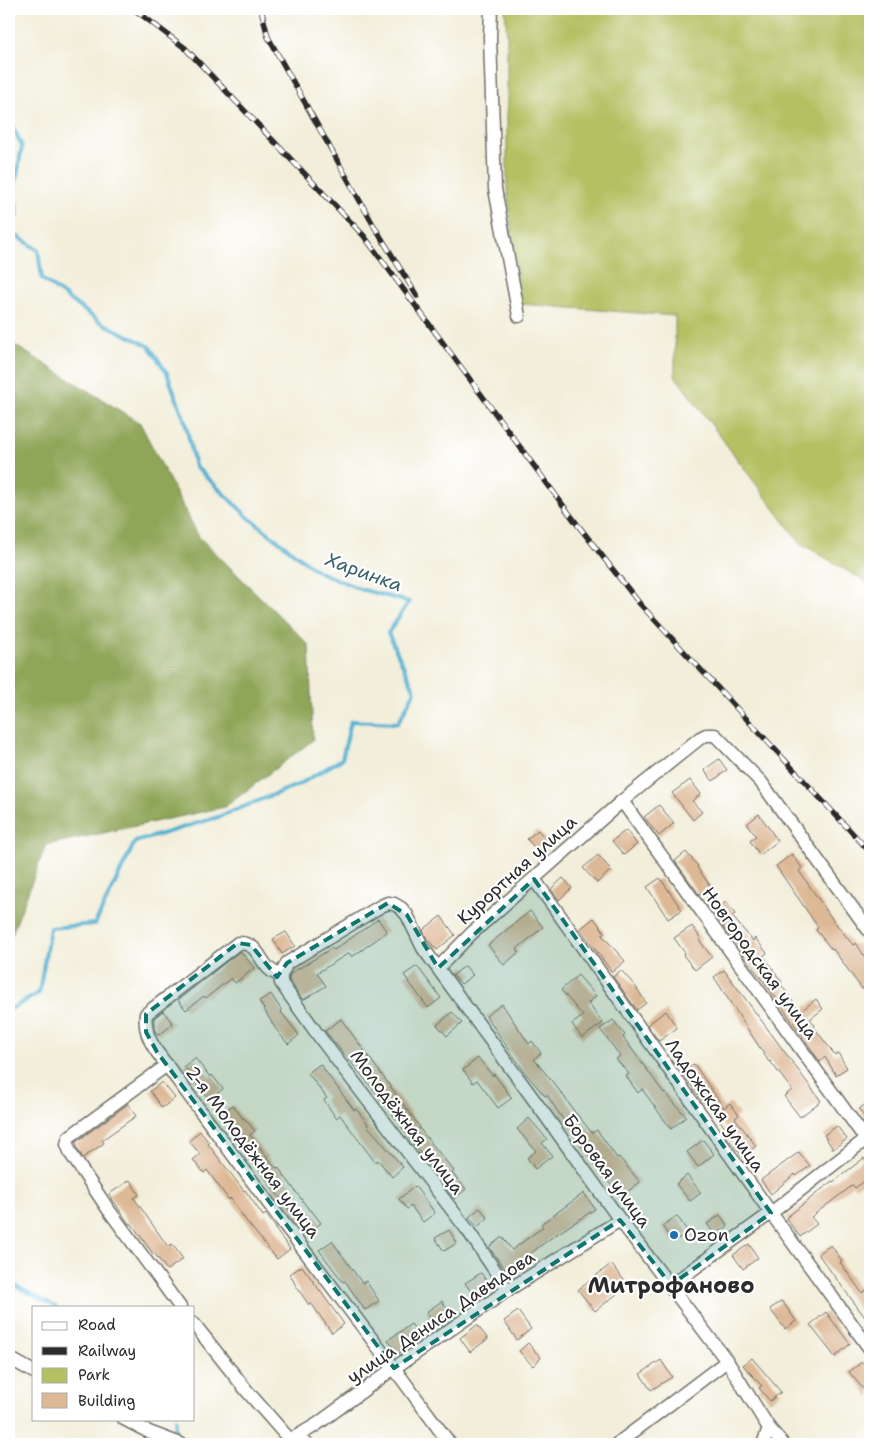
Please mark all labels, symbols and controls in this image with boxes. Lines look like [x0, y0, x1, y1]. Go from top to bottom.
water label: Харинка [321, 546, 406, 597]
street label: Курортная улица [452, 810, 582, 930]
street label: Новгородская улица [697, 882, 823, 1044]
street label: Ладожская улица [660, 1033, 770, 1177]
street label: Молодёжная улица [345, 1045, 469, 1199]
street label: 2-я Молодёжная улица [180, 1061, 326, 1243]
street label: Боровая улица [558, 1109, 656, 1233]
place label: Ozon [684, 1223, 729, 1247]
marker: Ozon [668, 1229, 680, 1241]
street label: улица Дениса Давыдова [342, 1245, 540, 1389]
district label: Митрофаново [588, 1271, 754, 1300]
legend [32, 1306, 195, 1420]
text: Road [78, 1315, 116, 1335]
text: Railway [78, 1341, 136, 1361]
text: Park [78, 1365, 110, 1385]
text: Building [78, 1391, 135, 1411]

